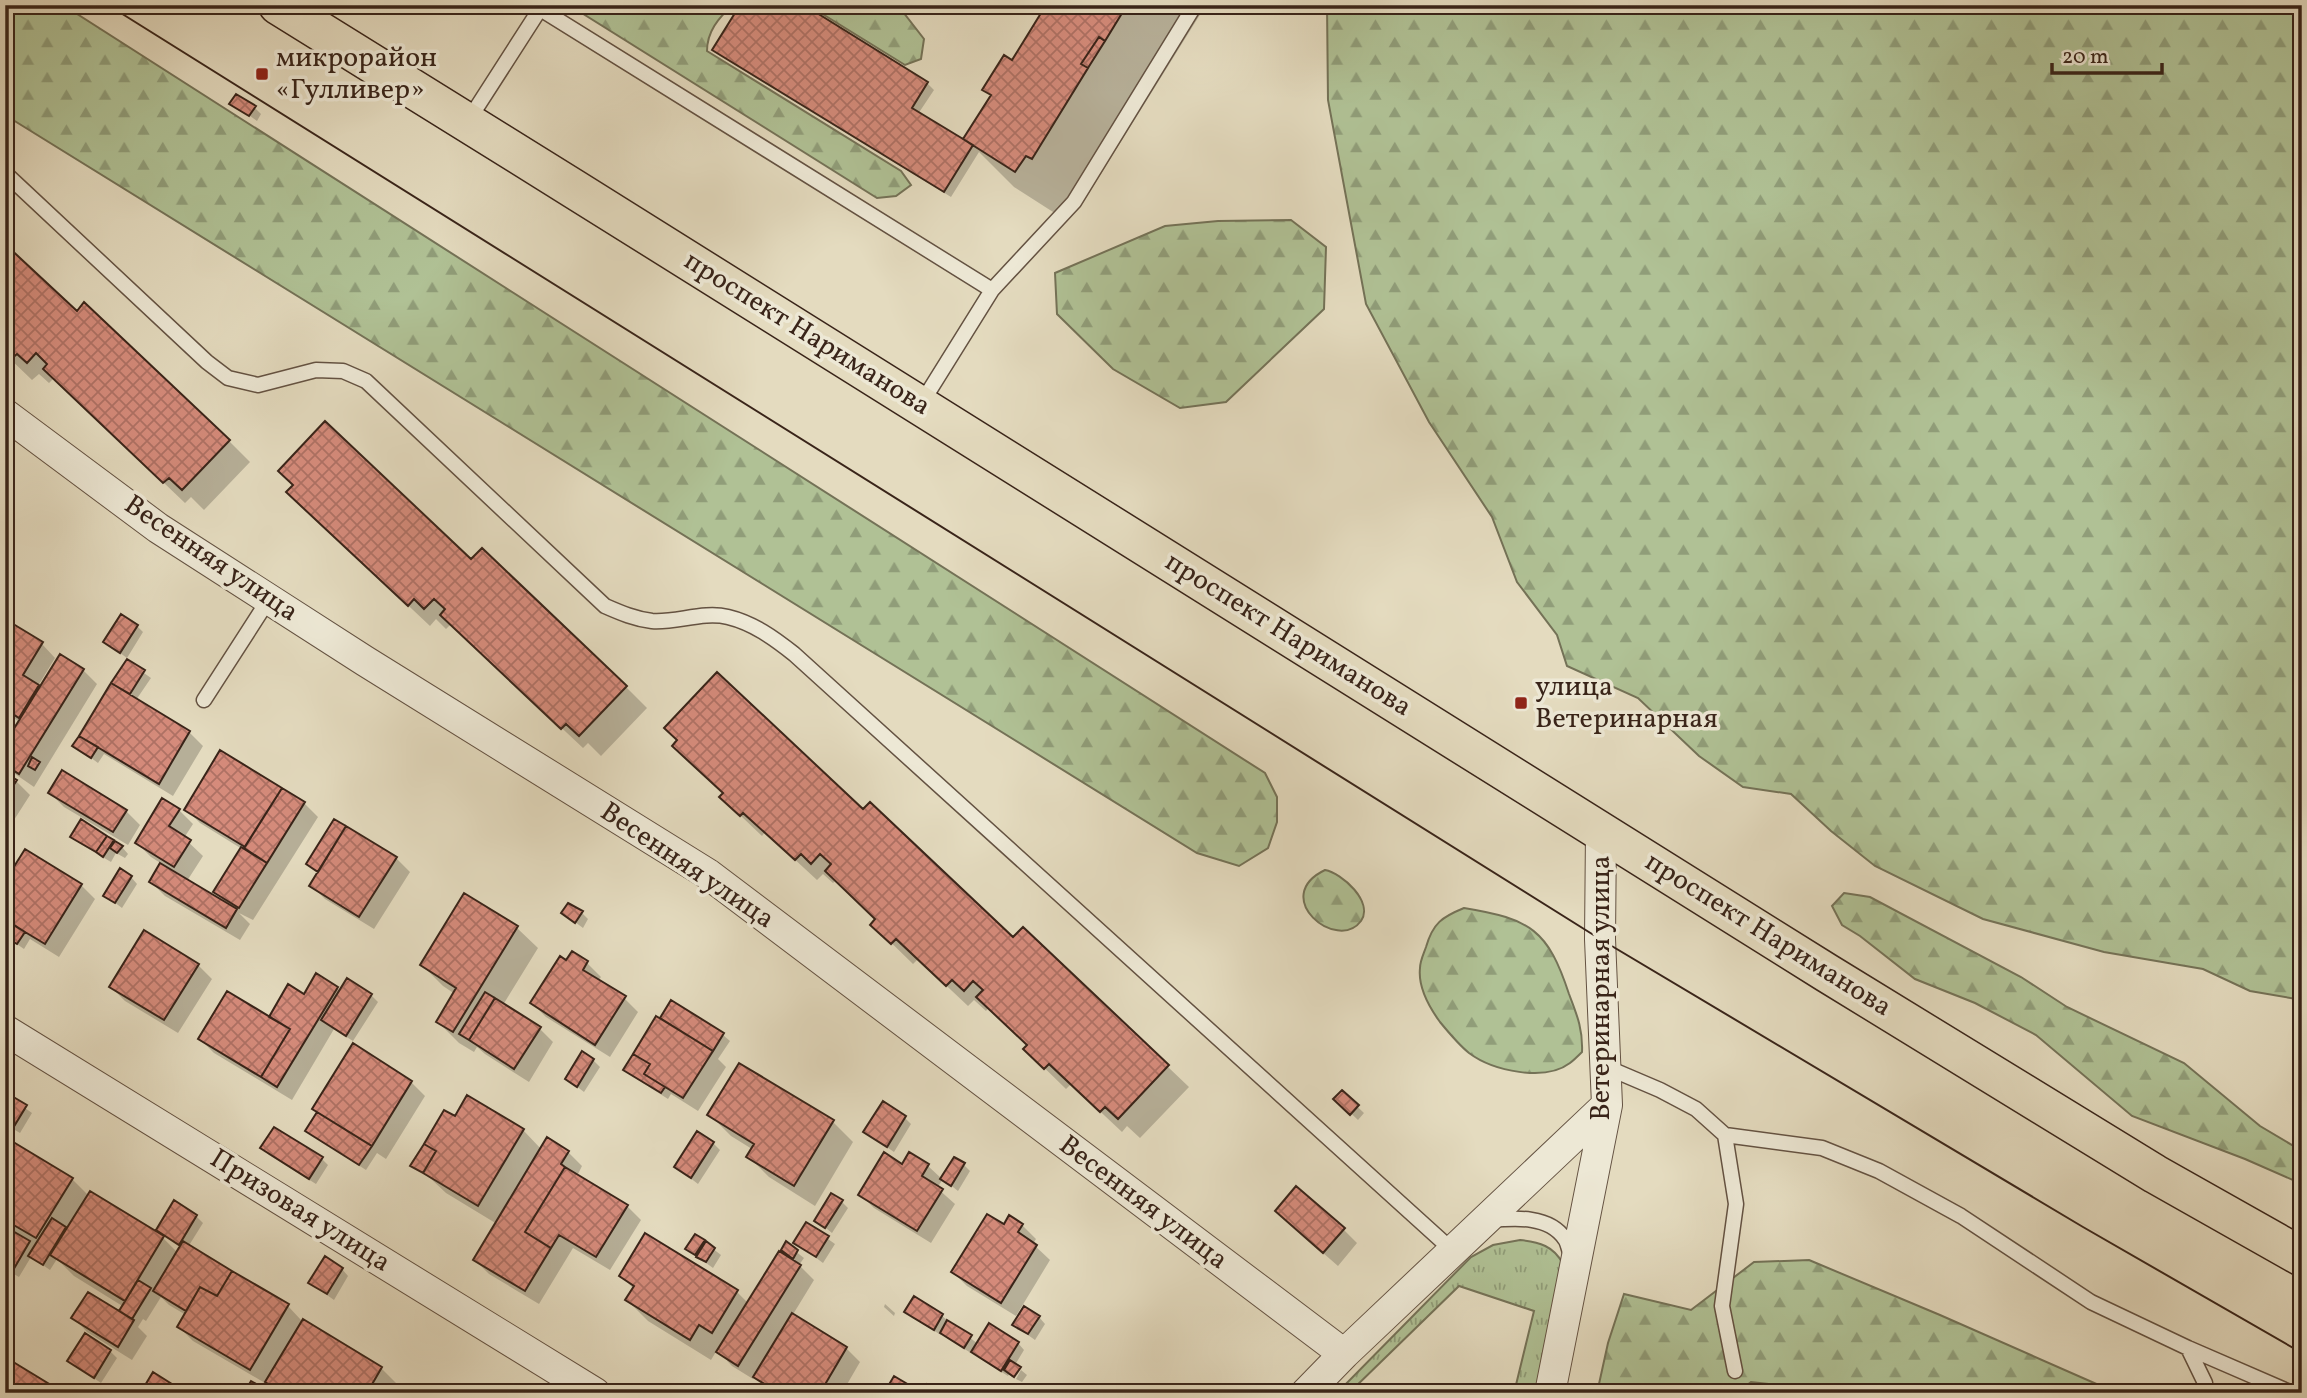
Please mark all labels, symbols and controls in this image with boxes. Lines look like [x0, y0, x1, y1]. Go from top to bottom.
scale bar [2052, 32, 2162, 76]
place label: микрорайон «Гулливер» [276, 39, 437, 110]
text: 20 m [2062, 43, 2108, 72]
marker: микрорайон «Гулливер» [254, 66, 270, 82]
street label: проспект Нариманова [676, 242, 938, 426]
street label: Весенняя улица [116, 486, 306, 632]
street label: проспект Нариманова [1157, 543, 1419, 727]
place label: улица Ветеринарная [1535, 668, 1718, 739]
marker: улица Ветеринарная [1513, 695, 1529, 711]
street label: Весенняя улица [592, 793, 782, 939]
street label: проспект Нариманова [1637, 843, 1899, 1027]
street label: Ветеринарная улица [1582, 855, 1621, 1121]
street label: Весенняя улица [1050, 1126, 1236, 1280]
street label: Призовая улица [202, 1140, 398, 1282]

